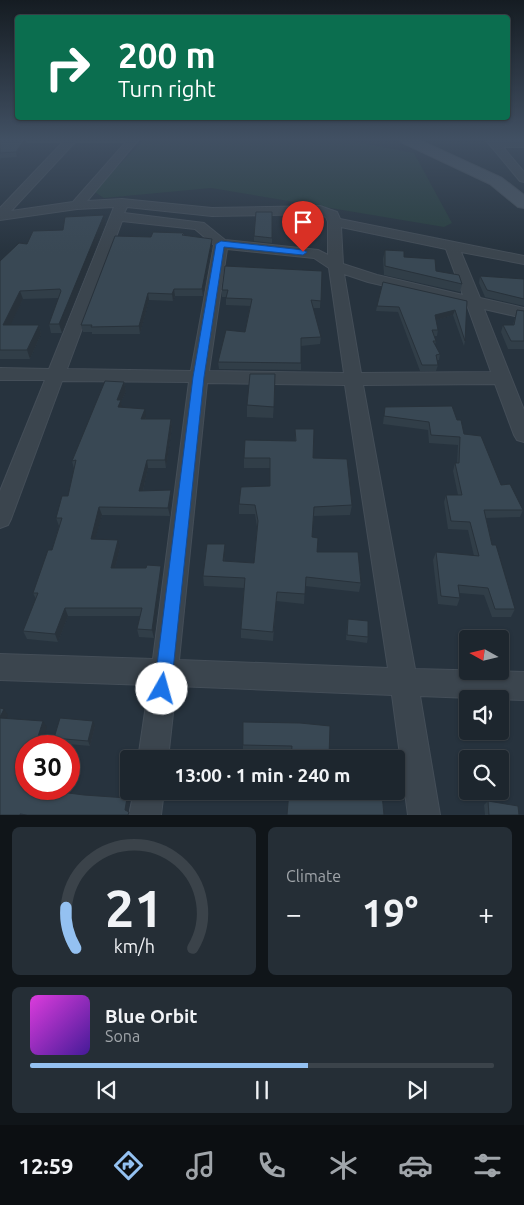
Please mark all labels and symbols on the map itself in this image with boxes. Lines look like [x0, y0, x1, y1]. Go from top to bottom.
pin [282, 201, 324, 252]
north arrow [459, 630, 509, 680]
position arrow [135, 662, 187, 714]
speed limit sign: 30 [15, 735, 80, 800]

